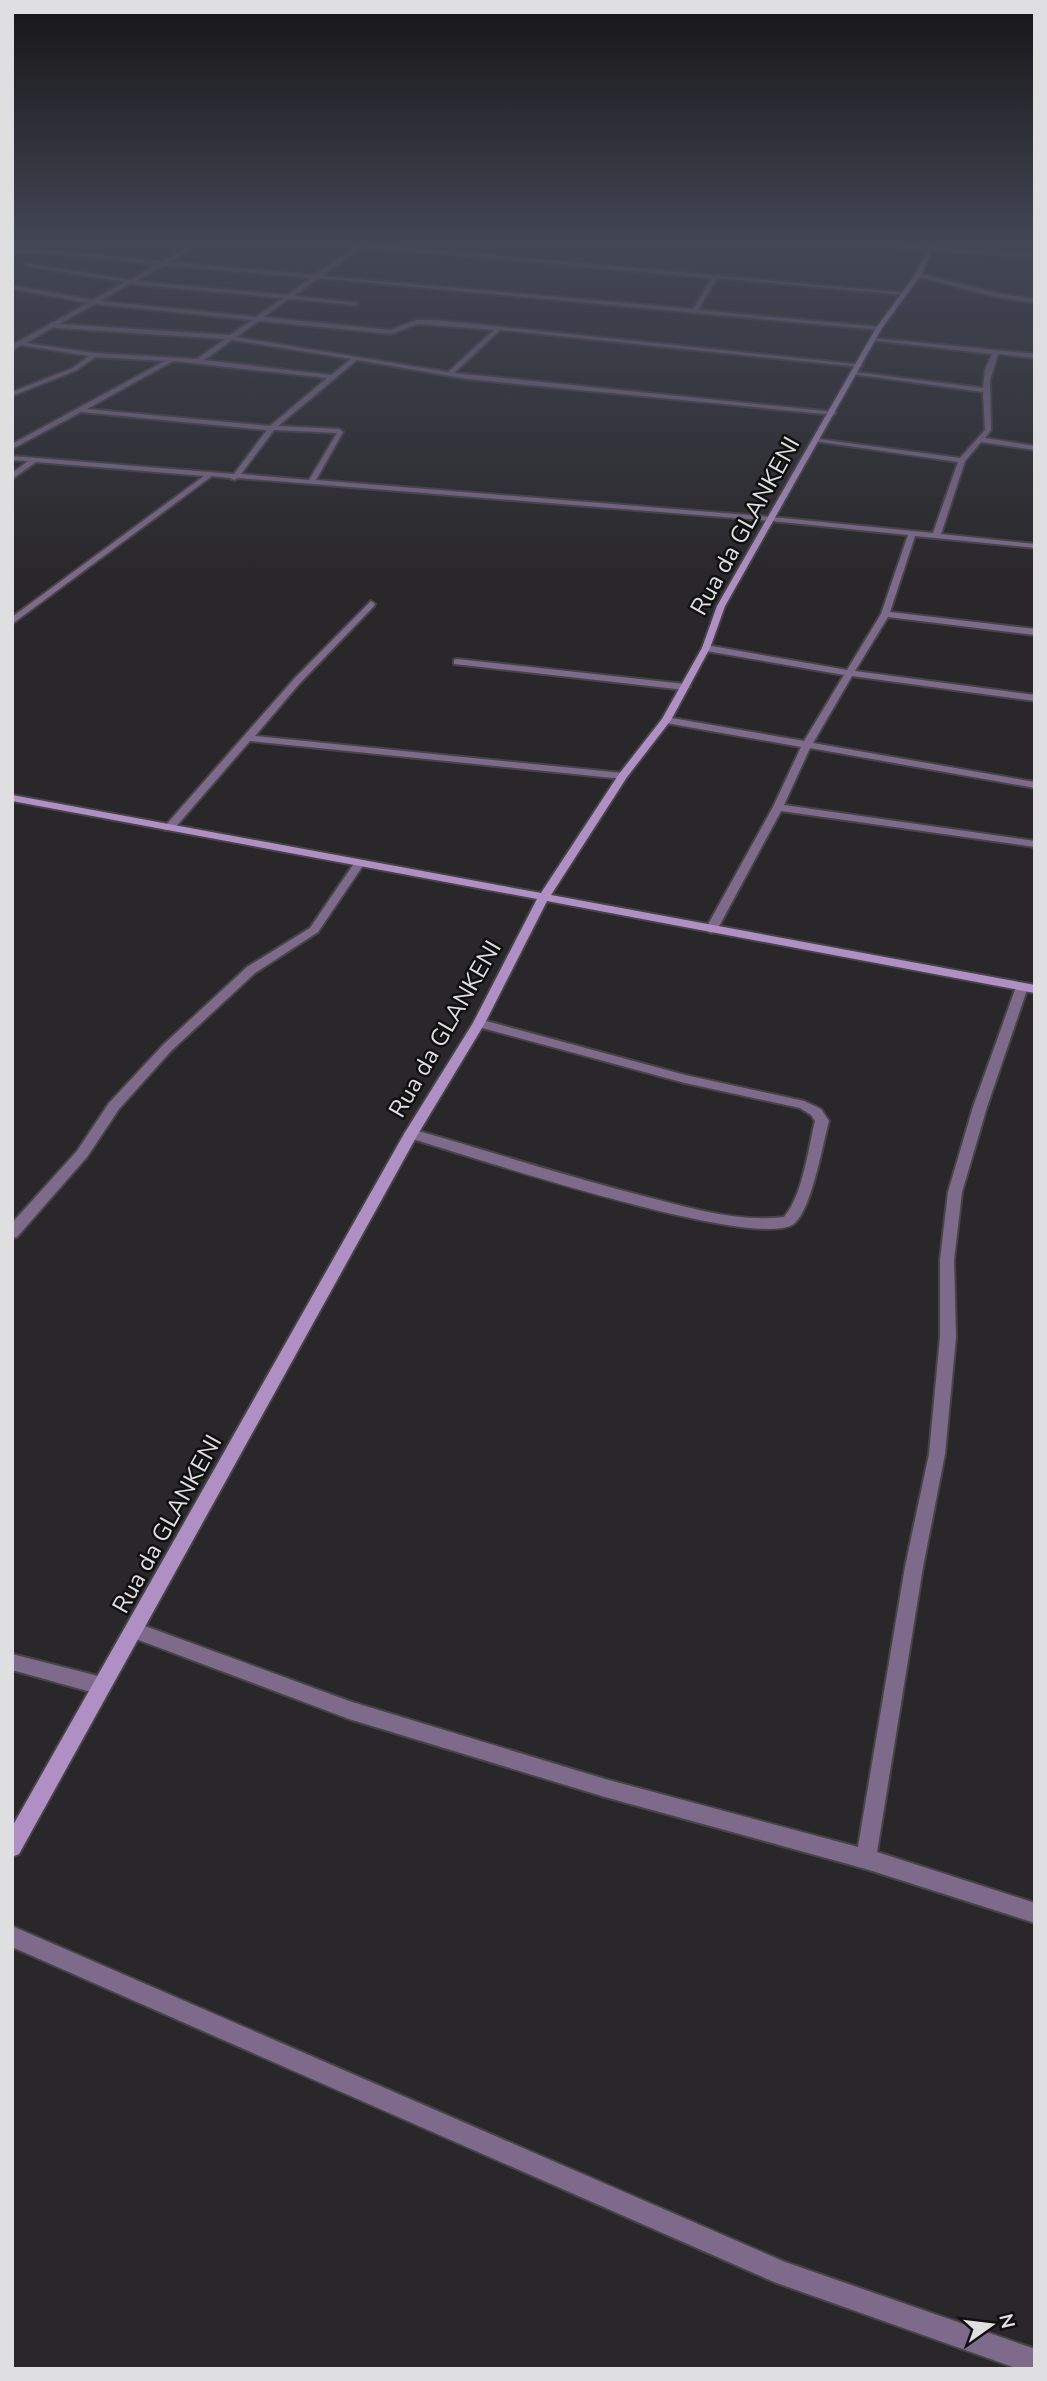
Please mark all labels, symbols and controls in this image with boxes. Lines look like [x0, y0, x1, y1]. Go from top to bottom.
street label: Rua da GLANKENI [683, 431, 807, 621]
street label: Rua da GLANKENI [381, 935, 509, 1123]
street label: Rua da GLANKENI [105, 1429, 229, 1619]
north arrow [956, 2290, 1026, 2360]
text: N [992, 2311, 1021, 2331]

